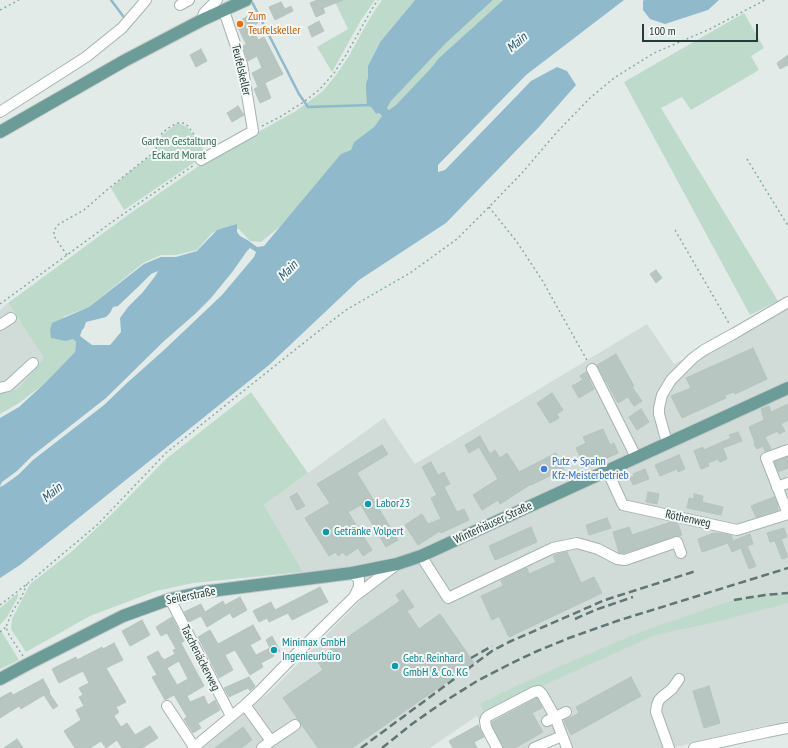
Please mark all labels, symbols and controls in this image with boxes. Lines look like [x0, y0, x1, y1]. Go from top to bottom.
place label: Zum Teufelskeller [248, 10, 300, 38]
scale bar [644, 16, 760, 42]
marker: Zum Teufelskeller [235, 19, 245, 29]
text: 100 m [649, 23, 676, 38]
water label: Main [504, 30, 530, 56]
street label: Teufelskeller [228, 43, 254, 97]
park label: Garten Gestaltung Eckard Morat [141, 135, 217, 163]
water label: Main [275, 258, 301, 284]
place label: Putz + Spahn Kfz-Meisterbetrieb [552, 455, 629, 483]
marker: Putz + Spahn Kfz-Meisterbetrieb [539, 464, 549, 474]
water label: Main [39, 480, 65, 506]
place label: Labor23 [376, 497, 410, 511]
marker: Labor23 [363, 499, 373, 509]
street label: Winterhäuser Straße [452, 499, 534, 547]
street label: Röthenweg [664, 507, 712, 531]
place label: Getränke Volpert [334, 525, 404, 539]
marker: Getränke Volpert [321, 527, 331, 537]
street label: Seilerstraße [165, 584, 217, 608]
street label: Taschenäckerweg [177, 623, 223, 693]
place label: Minimax GmbH Ingenieurbüro [282, 636, 346, 664]
marker: Minimax GmbH Ingenieurbüro [269, 645, 279, 655]
place label: Gebr. Reinhard GmbH & Co. KG [403, 652, 468, 680]
marker: Gebr. Reinhard GmbH & Co. KG [390, 661, 400, 671]

